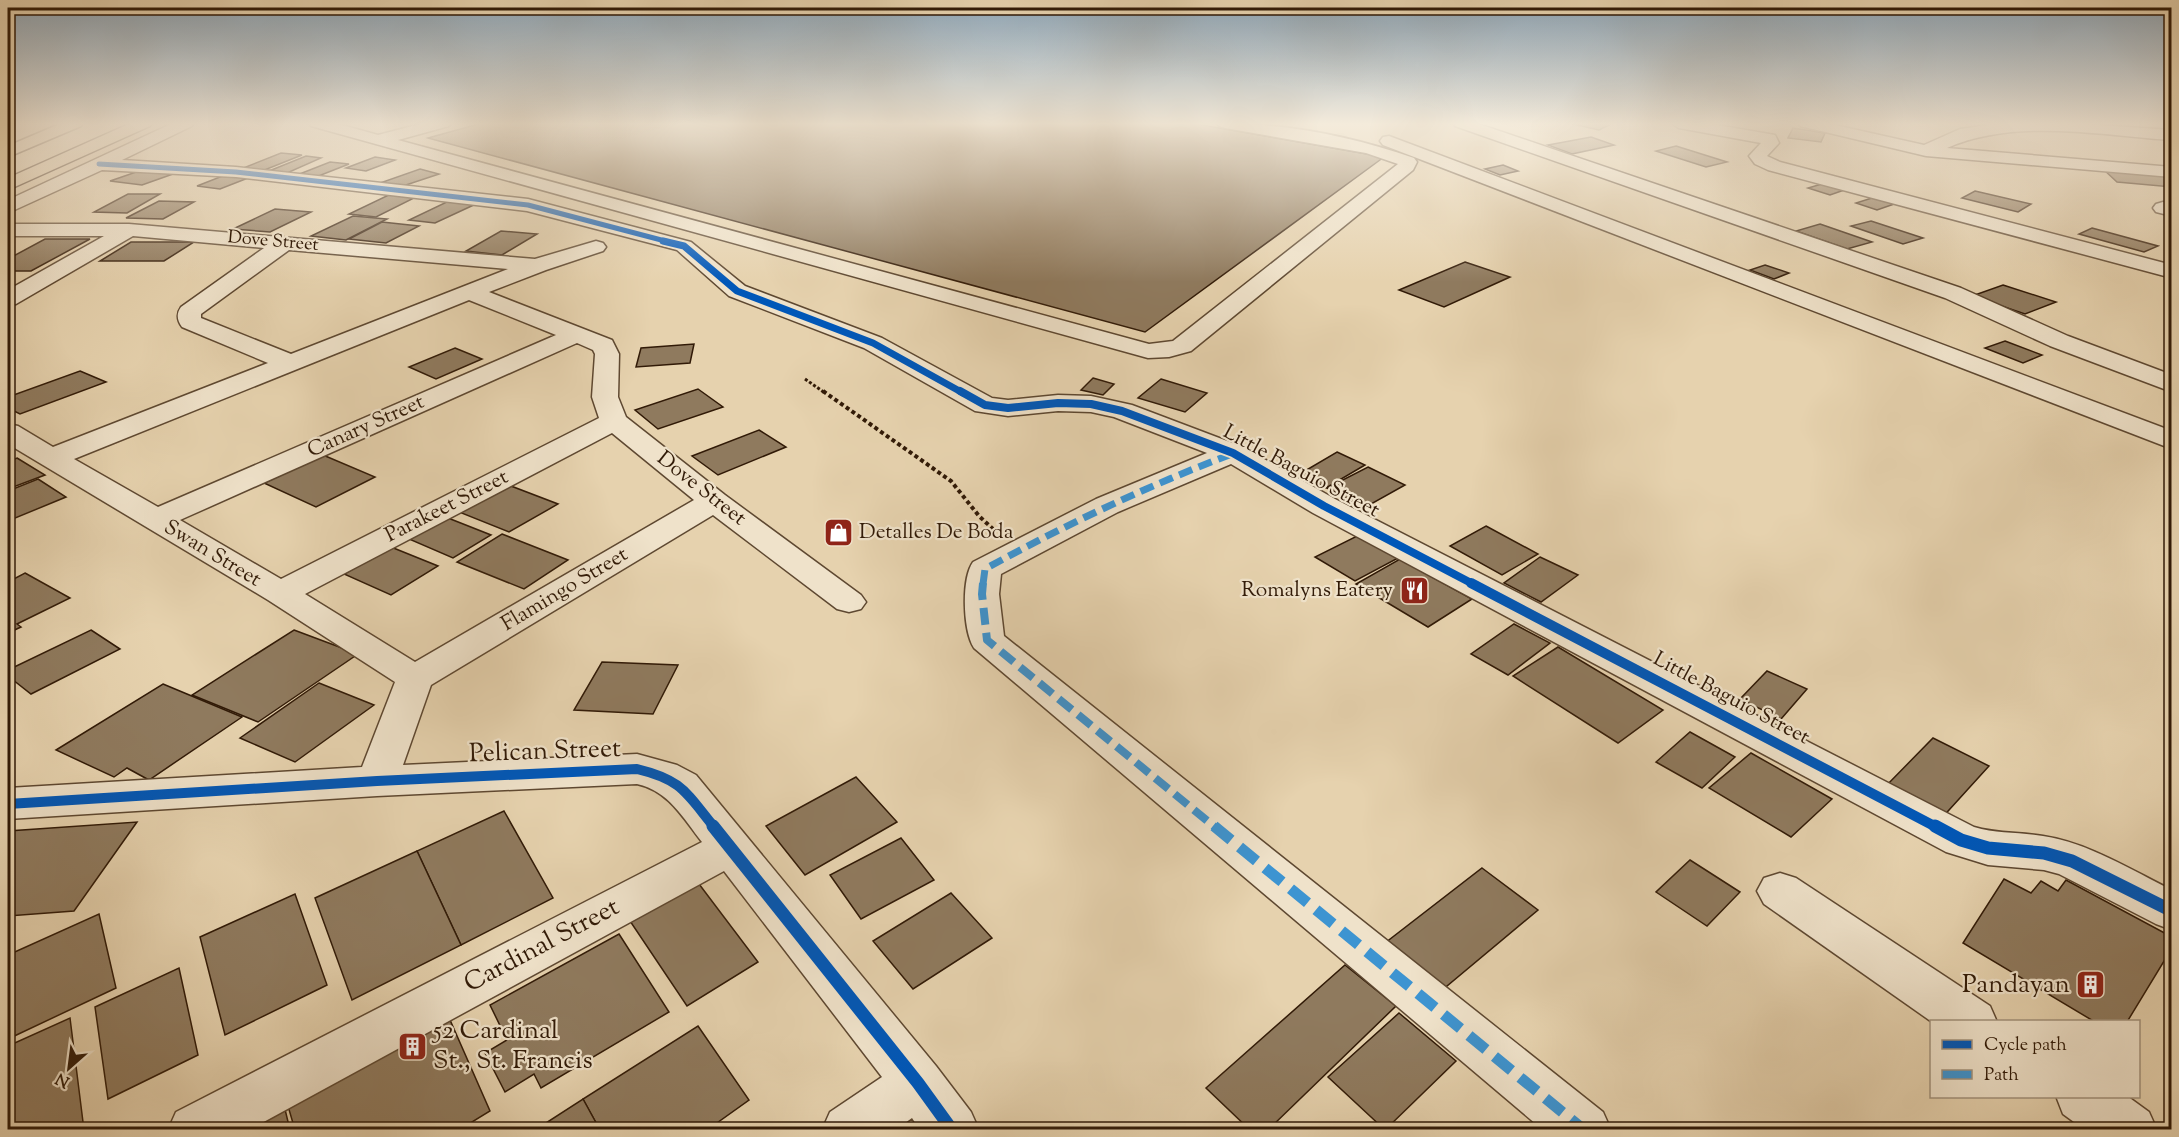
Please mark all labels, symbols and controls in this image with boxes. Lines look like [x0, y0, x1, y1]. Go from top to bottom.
street label: Dove Street [226, 225, 320, 259]
street label: Canary Street [303, 388, 429, 466]
street label: Little Baguio Street [1217, 418, 1385, 526]
street label: Dove Street [650, 444, 752, 534]
street label: Parakeet Street [380, 463, 514, 551]
street label: Swan Street [158, 513, 266, 595]
shop icon: Detalles De Boda [822, 517, 854, 549]
place label: Detalles De Boda [859, 518, 1014, 548]
street label: Flamingo Street [496, 540, 634, 640]
restaurant icon: Romalyns Eatery [1398, 575, 1430, 607]
place label: Romalyns Eatery [1241, 576, 1394, 606]
street label: Little Baguio Street [1647, 645, 1815, 753]
street label: Pelican Street [468, 731, 622, 773]
street label: Cardinal Street [458, 889, 626, 1003]
place label: Pandayan [1962, 967, 2070, 1004]
building icon: Pandayan [2075, 969, 2107, 1001]
place label: 52 Cardinal St., St. Francis [431, 1013, 593, 1080]
legend [1930, 1020, 2140, 1098]
building icon: 52 Cardinal St., St. Francis [396, 1030, 428, 1062]
text: Cycle path [1984, 1033, 2067, 1059]
north arrow [39, 1038, 99, 1098]
text: Path [1984, 1063, 2019, 1089]
text: N [52, 1066, 74, 1092]

